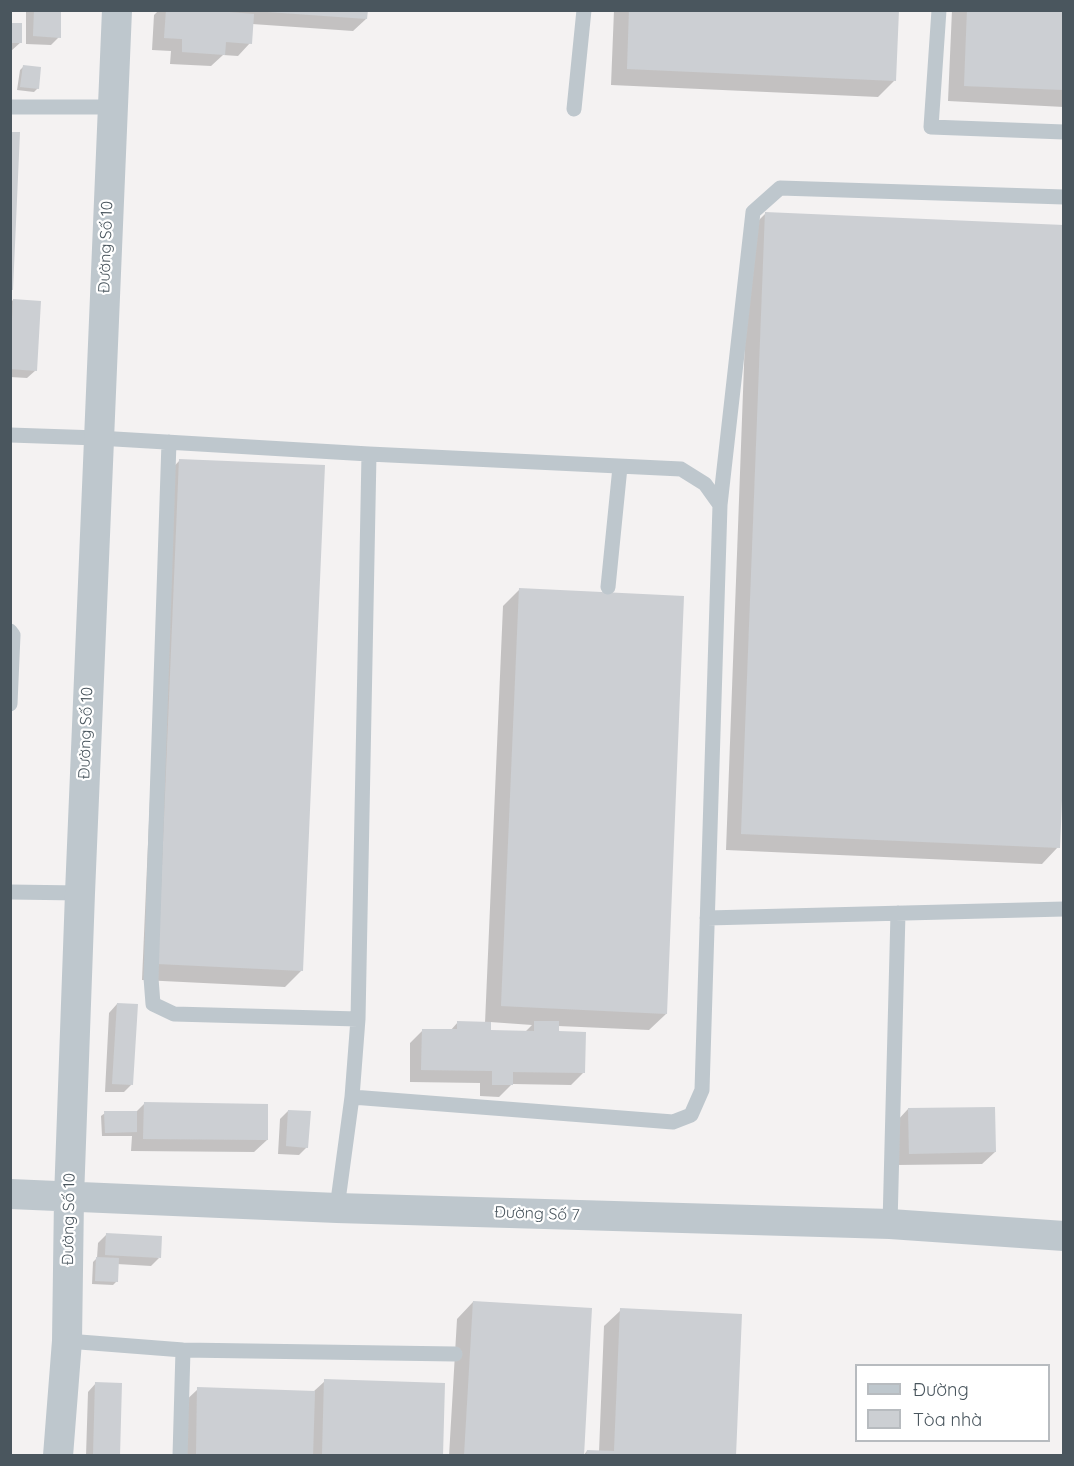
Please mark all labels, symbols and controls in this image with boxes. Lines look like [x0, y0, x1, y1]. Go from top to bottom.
street label: Đường Số 10 [95, 201, 117, 293]
street label: Đường Số 10 [75, 687, 97, 779]
street label: Đường Số 10 [59, 1173, 79, 1265]
street label: Đường Số 7 [494, 1203, 580, 1225]
legend [855, 1364, 1050, 1442]
text: Đường [913, 1378, 969, 1401]
text: Tòa nhà [913, 1408, 982, 1431]

